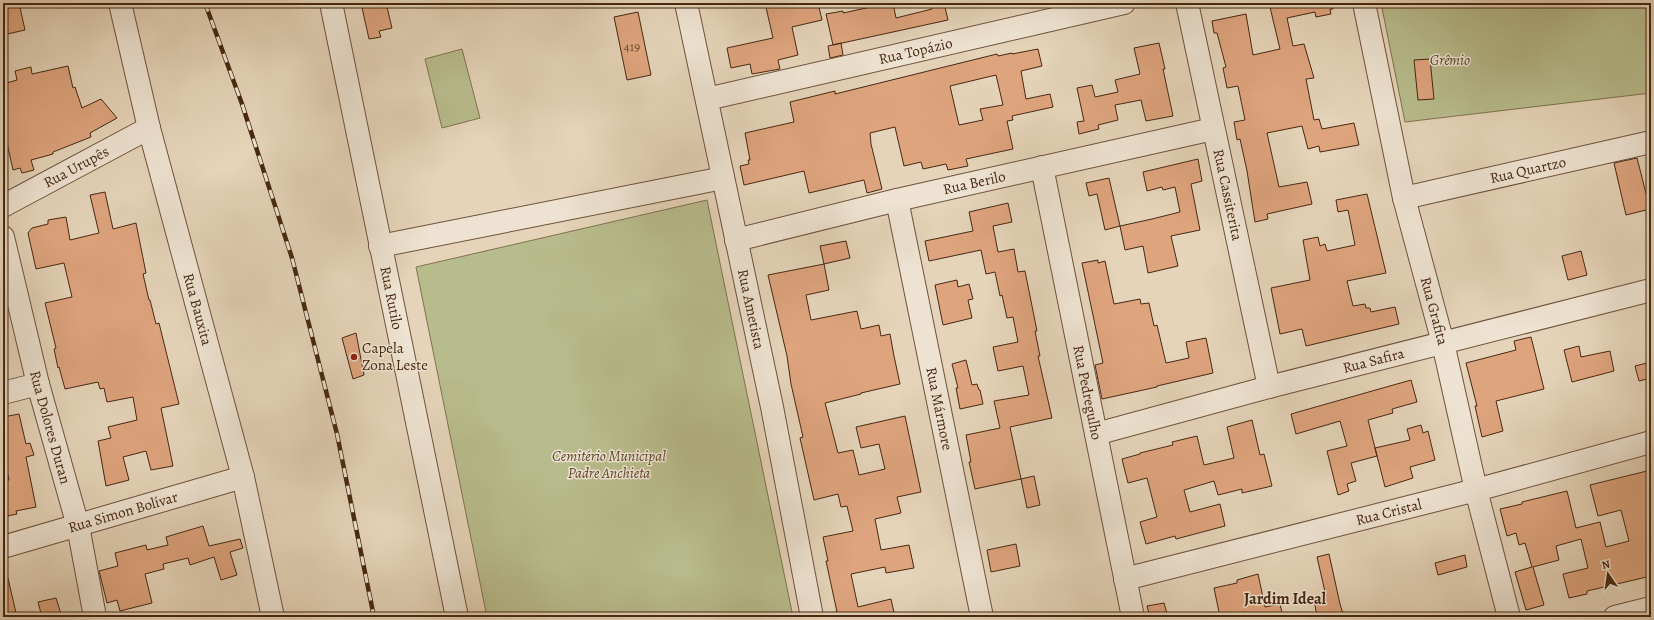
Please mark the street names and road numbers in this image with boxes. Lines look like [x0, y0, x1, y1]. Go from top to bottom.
street label: Rua Topázio [877, 33, 954, 69]
street label: Rua Urupês [40, 141, 112, 193]
street label: Rua Cassiterita [1208, 147, 1247, 242]
street label: Rua Quartzo [1488, 152, 1568, 188]
street label: Rua Berilo [941, 166, 1007, 199]
street label: Rua Rutilo [375, 264, 408, 331]
street label: Rua Ametista [733, 267, 769, 351]
street label: Rua Bauxita [178, 271, 217, 348]
street label: Rua Grafita [1416, 275, 1453, 347]
street label: Rua Pedregulho [1068, 343, 1107, 442]
street label: Rua Safira [1340, 343, 1406, 378]
street label: Rua Mármore [921, 365, 958, 452]
street label: Rua Dolores Duran [25, 368, 76, 486]
street label: Rua Simon Bolívar [66, 486, 180, 537]
street label: Rua Cristal [1353, 494, 1424, 530]

